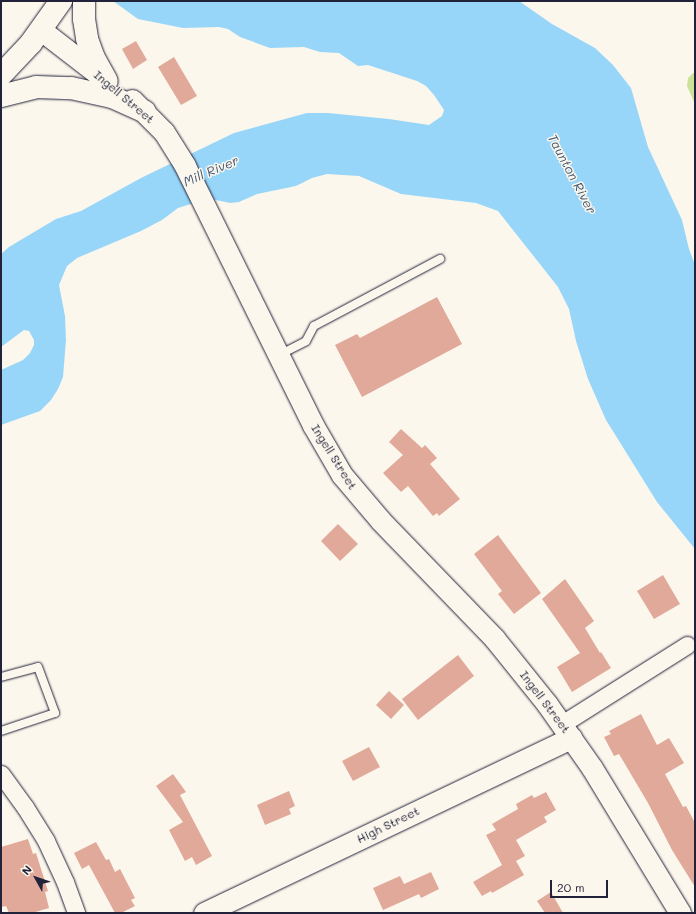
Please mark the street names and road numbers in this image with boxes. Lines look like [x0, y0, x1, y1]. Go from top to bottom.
street label: Ingell Street [91, 68, 157, 126]
street label: Ingell Street [308, 422, 360, 492]
street label: Ingell Street [517, 668, 573, 736]
street label: High Street [354, 804, 422, 846]

